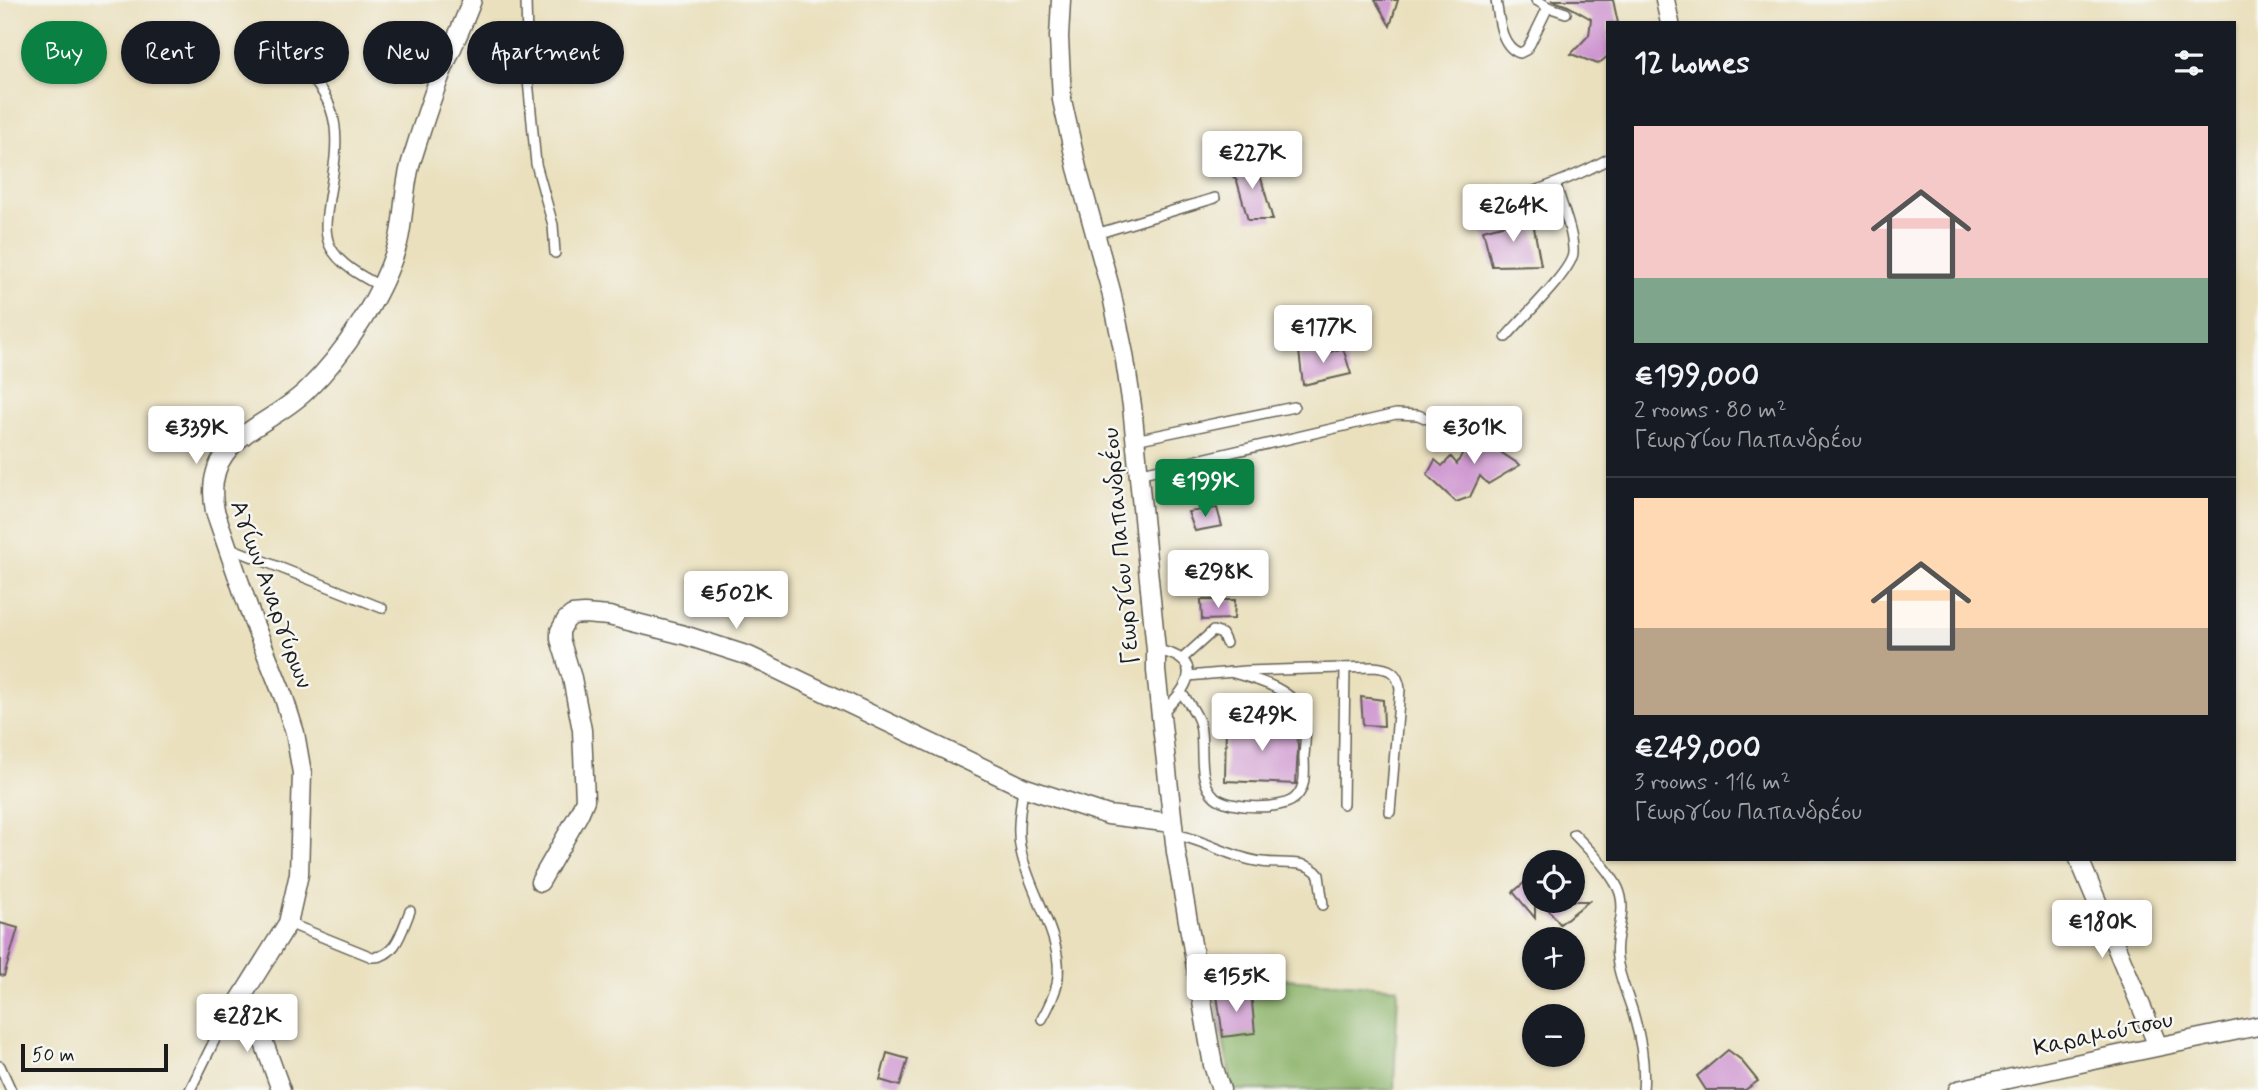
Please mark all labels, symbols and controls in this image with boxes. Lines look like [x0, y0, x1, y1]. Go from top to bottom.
chip: Buy [21, 21, 107, 84]
chip: Rent [121, 21, 220, 84]
chip: Filters [234, 21, 349, 84]
chip: New [363, 21, 453, 84]
chip: Apartment [467, 21, 624, 84]
text: 12 homes [1634, 44, 1750, 83]
icon: filters [2170, 44, 2208, 82]
pin: €227K [1203, 132, 1301, 191]
text: €227K [1218, 139, 1286, 169]
icon: home [1858, 171, 1984, 297]
pin: €264K [1464, 184, 1562, 244]
text: €264K [1479, 192, 1547, 222]
pin: €177K [1274, 306, 1372, 365]
text: €177K [1290, 313, 1356, 343]
text: €199,000 [1634, 357, 1759, 396]
text: 2 rooms · 80 m² [1634, 396, 1787, 426]
pin: €339K [147, 406, 245, 466]
pin: €301K [1425, 406, 1523, 466]
text: €339K [164, 414, 228, 444]
text: €301K [1442, 414, 1506, 444]
street label: Γεωργίου Παπανδρέου [1095, 426, 1147, 666]
text: Γεωργίου Παπανδρέου [1634, 426, 1862, 456]
pin: €199K [1156, 460, 1254, 519]
text: €199K [1171, 467, 1239, 497]
street label: Αγίων Αναργύρων [222, 496, 319, 693]
icon: home [1858, 543, 1984, 669]
pin: €298K [1169, 550, 1267, 610]
text: €298K [1184, 558, 1252, 588]
pin: €502K [687, 572, 785, 631]
text: €502K [700, 579, 772, 609]
pin: €249K [1213, 694, 1311, 753]
text: €249K [1228, 701, 1296, 731]
text: €249,000 [1634, 729, 1761, 768]
text: 3 rooms · 116 m² [1634, 768, 1791, 798]
text: Γεωργίου Παπανδρέου [1634, 798, 1862, 828]
map controls [1522, 850, 1585, 1067]
button: locate [1522, 850, 1585, 913]
pin: €180K [2053, 900, 2151, 960]
text: €180K [2068, 908, 2136, 938]
button: + [1522, 927, 1585, 990]
pin: €155K [1187, 954, 1285, 1014]
text: €155K [1203, 962, 1269, 992]
pin: €282K [198, 995, 296, 1054]
text: €282K [213, 1002, 281, 1032]
button: − [1522, 1004, 1585, 1067]
street label: Καραμούτσου [2031, 1005, 2176, 1064]
scale bar [21, 1041, 168, 1073]
text: 50 m [32, 1043, 75, 1068]

